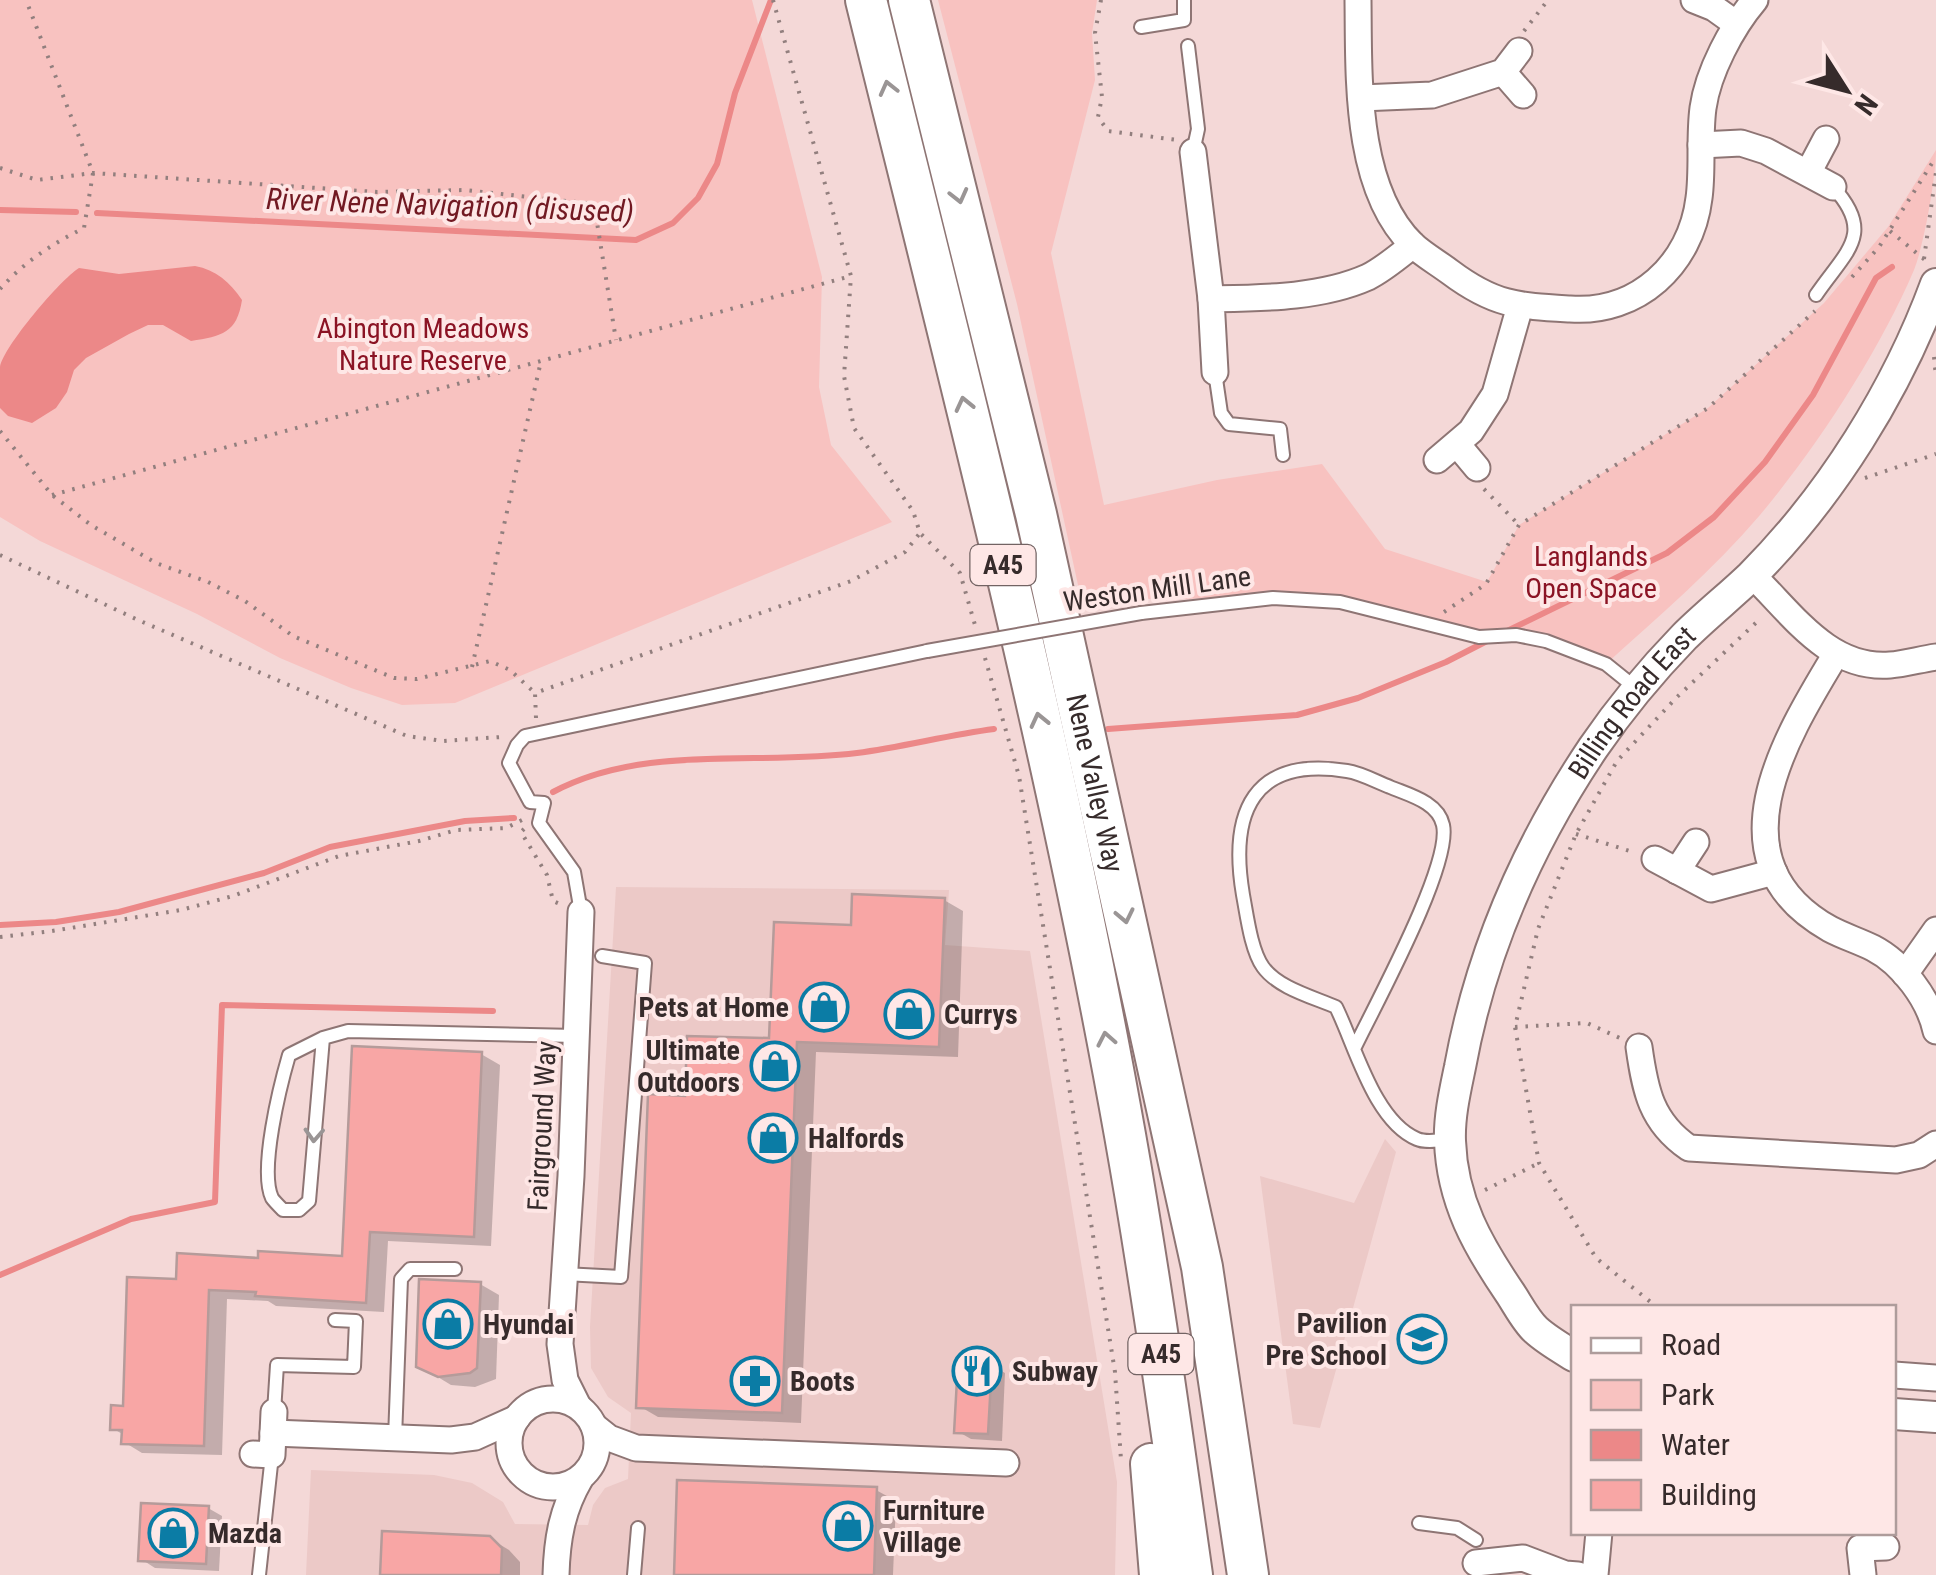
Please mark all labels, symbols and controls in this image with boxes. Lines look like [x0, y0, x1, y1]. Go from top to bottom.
north arrow [1796, 40, 1896, 140]
one-way arrow [879, 80, 900, 97]
text: N [1847, 88, 1884, 121]
water label: River Nene Navigation (disused) [265, 181, 635, 229]
one-way arrow [947, 187, 968, 204]
park label: Abington Meadows Nature Reserve [317, 312, 529, 377]
one-way arrow [955, 396, 976, 413]
park label: Langlands Open Space [1525, 540, 1657, 605]
road number: A45 [970, 545, 1036, 585]
street label: Weston Mill Lane [1061, 560, 1253, 618]
street label: Billing Road East [1561, 619, 1702, 785]
street label: Nene Valley Way [1060, 691, 1131, 876]
one-way arrow [1030, 712, 1051, 729]
one-way arrow [1113, 907, 1134, 924]
shop icon: Pets at Home [798, 981, 850, 1033]
shop icon: Currys [883, 988, 935, 1040]
place label: Pets at Home [639, 991, 789, 1024]
place label: Currys [944, 998, 1018, 1031]
one-way arrow [1096, 1030, 1117, 1047]
place label: Ultimate Outdoors [637, 1034, 740, 1099]
street label: Fairground Way [521, 1040, 563, 1212]
shop icon: Ultimate Outdoors [749, 1040, 801, 1092]
shop icon: Halfords [747, 1112, 799, 1164]
place label: Halfords [808, 1122, 904, 1155]
one-way arrow [304, 1127, 325, 1143]
shop icon: Hyundai [422, 1298, 474, 1350]
legend [1571, 1305, 1896, 1535]
place label: Pavilion Pre School [1266, 1307, 1387, 1372]
place label: Hyundai [483, 1308, 574, 1341]
school or university icon: Pavilion Pre School [1396, 1313, 1448, 1365]
text: Road [1661, 1327, 1721, 1362]
road number: A45 [1128, 1334, 1194, 1374]
restaurant icon: Subway [951, 1345, 1003, 1397]
pharmacy icon: Boots [729, 1355, 781, 1407]
place label: Subway [1012, 1355, 1098, 1388]
place label: Boots [790, 1365, 855, 1398]
text: Park [1661, 1377, 1715, 1412]
text: Water [1661, 1427, 1730, 1462]
text: Building [1661, 1477, 1757, 1512]
place label: Furniture Village [883, 1494, 985, 1559]
shop icon: Furniture Village [822, 1500, 874, 1552]
shop icon: Mazda [147, 1507, 199, 1559]
place label: Mazda [208, 1517, 282, 1550]

